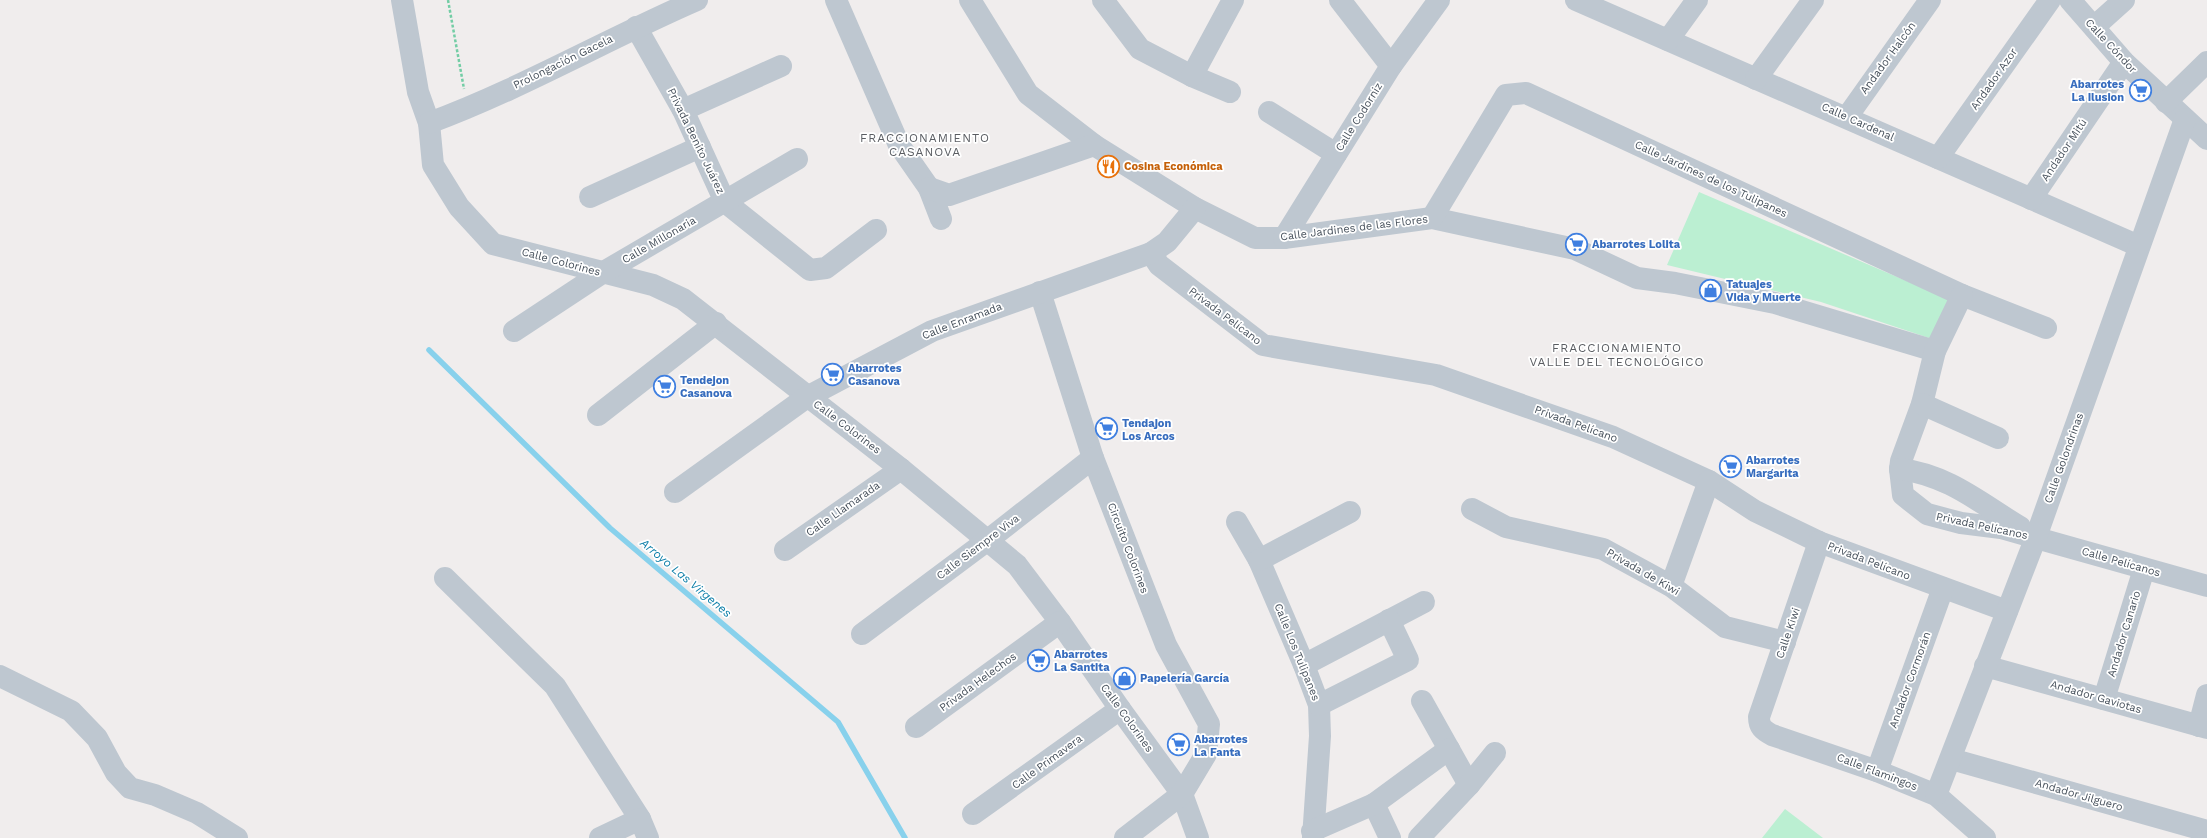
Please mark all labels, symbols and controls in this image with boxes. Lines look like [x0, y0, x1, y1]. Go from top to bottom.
street label: Calle Cóndor [2083, 16, 2140, 76]
street label: Andador Halcón [1858, 19, 1918, 97]
street label: Prolongación Gacela [511, 32, 615, 92]
street label: Andador Azor [1968, 45, 2020, 112]
supermarket icon: Abarrotes La Ilusion [2127, 77, 2153, 103]
place label: Abarrotes La Ilusion [2070, 78, 2124, 104]
street label: Calle Codorniz [1333, 80, 1385, 154]
street label: Privada Benito Juárez [665, 86, 727, 196]
street label: Calle Cardenal [1820, 100, 1897, 144]
street label: Andador Mitú [2038, 116, 2090, 184]
district label: FRACCIONAMIENTO CASANOVA [860, 131, 990, 159]
street label: Calle Jardines de los Tulipanes [1633, 138, 1789, 220]
restaurant icon: Cosina Económica [1095, 153, 1121, 179]
place label: Cosina Económica [1124, 160, 1223, 173]
street label: Calle Jardines de las Flores [1279, 212, 1429, 244]
street label: Calle Millonaria [620, 214, 698, 266]
supermarket icon: Abarrotes Lolita [1563, 231, 1589, 257]
place label: Abarrotes Lolita [1592, 238, 1681, 251]
street label: Calle Colorines [520, 245, 602, 279]
shop icon: Tatuajes Vida y Muerte [1697, 277, 1723, 303]
place label: Tatuajes Vida y Muerte [1726, 278, 1801, 304]
street label: Privada Pelícano [1186, 284, 1264, 348]
street label: Calle Enramada [920, 300, 1004, 342]
district label: FRACCIONAMIENTO VALLE DEL TECNOLÓGICO [1529, 341, 1705, 369]
supermarket icon: Abarrotes Casanova [819, 361, 845, 387]
place label: Abarrotes Casanova [848, 362, 902, 388]
supermarket icon: Tendejon Casanova [652, 373, 678, 399]
place label: Tendejon Casanova [680, 374, 732, 400]
street label: Calle Colorines [811, 397, 883, 457]
street label: Privada Pelícano [1533, 403, 1619, 445]
street label: Calle Golondrinas [2042, 411, 2086, 505]
supermarket icon: Tendajon Los Arcos [1094, 416, 1120, 442]
place label: Tendajon Los Arcos [1122, 417, 1175, 443]
supermarket icon: Abarrotes Margarita [1718, 453, 1744, 479]
place label: Abarrotes Margarita [1746, 454, 1800, 480]
street label: Calle Llamarada [804, 479, 882, 539]
street label: Circuito Colorines [1105, 501, 1151, 595]
street label: Privada Pelícanos [1935, 510, 2029, 542]
street label: Calle Siempre Viva [934, 512, 1022, 582]
water label: Arroyo Las Virgenes [637, 535, 734, 620]
street label: Privada Pelícano [1826, 539, 1912, 583]
street label: Calle Pelícanos [2080, 545, 2162, 580]
street label: Privada de Kiwi [1604, 546, 1682, 598]
street label: Andador Canario [2105, 589, 2143, 679]
street label: Calle Los Tulipanes [1272, 601, 1323, 703]
street label: Calle Kiwi [1773, 606, 1803, 660]
street label: Andador Cormorán [1886, 630, 1934, 730]
supermarket icon: Abarrotes La Santita [1026, 647, 1052, 673]
place label: Abarrotes La Santita [1054, 648, 1110, 674]
street label: Privada Helechos [937, 650, 1019, 714]
shop icon: Papelería García [1112, 665, 1138, 691]
place label: Papelería García [1140, 672, 1230, 685]
street label: Andador Gaviotas [2049, 678, 2143, 716]
street label: Calle Colorines [1098, 681, 1156, 755]
street label: Calle Primavera [1009, 732, 1085, 792]
supermarket icon: Abarrotes La Fanta [1166, 732, 1192, 758]
place label: Abarrotes La Fanta [1194, 733, 1248, 759]
street label: Calle Flamingos [1835, 751, 1919, 793]
street label: Andador Jilguero [2034, 776, 2124, 814]

